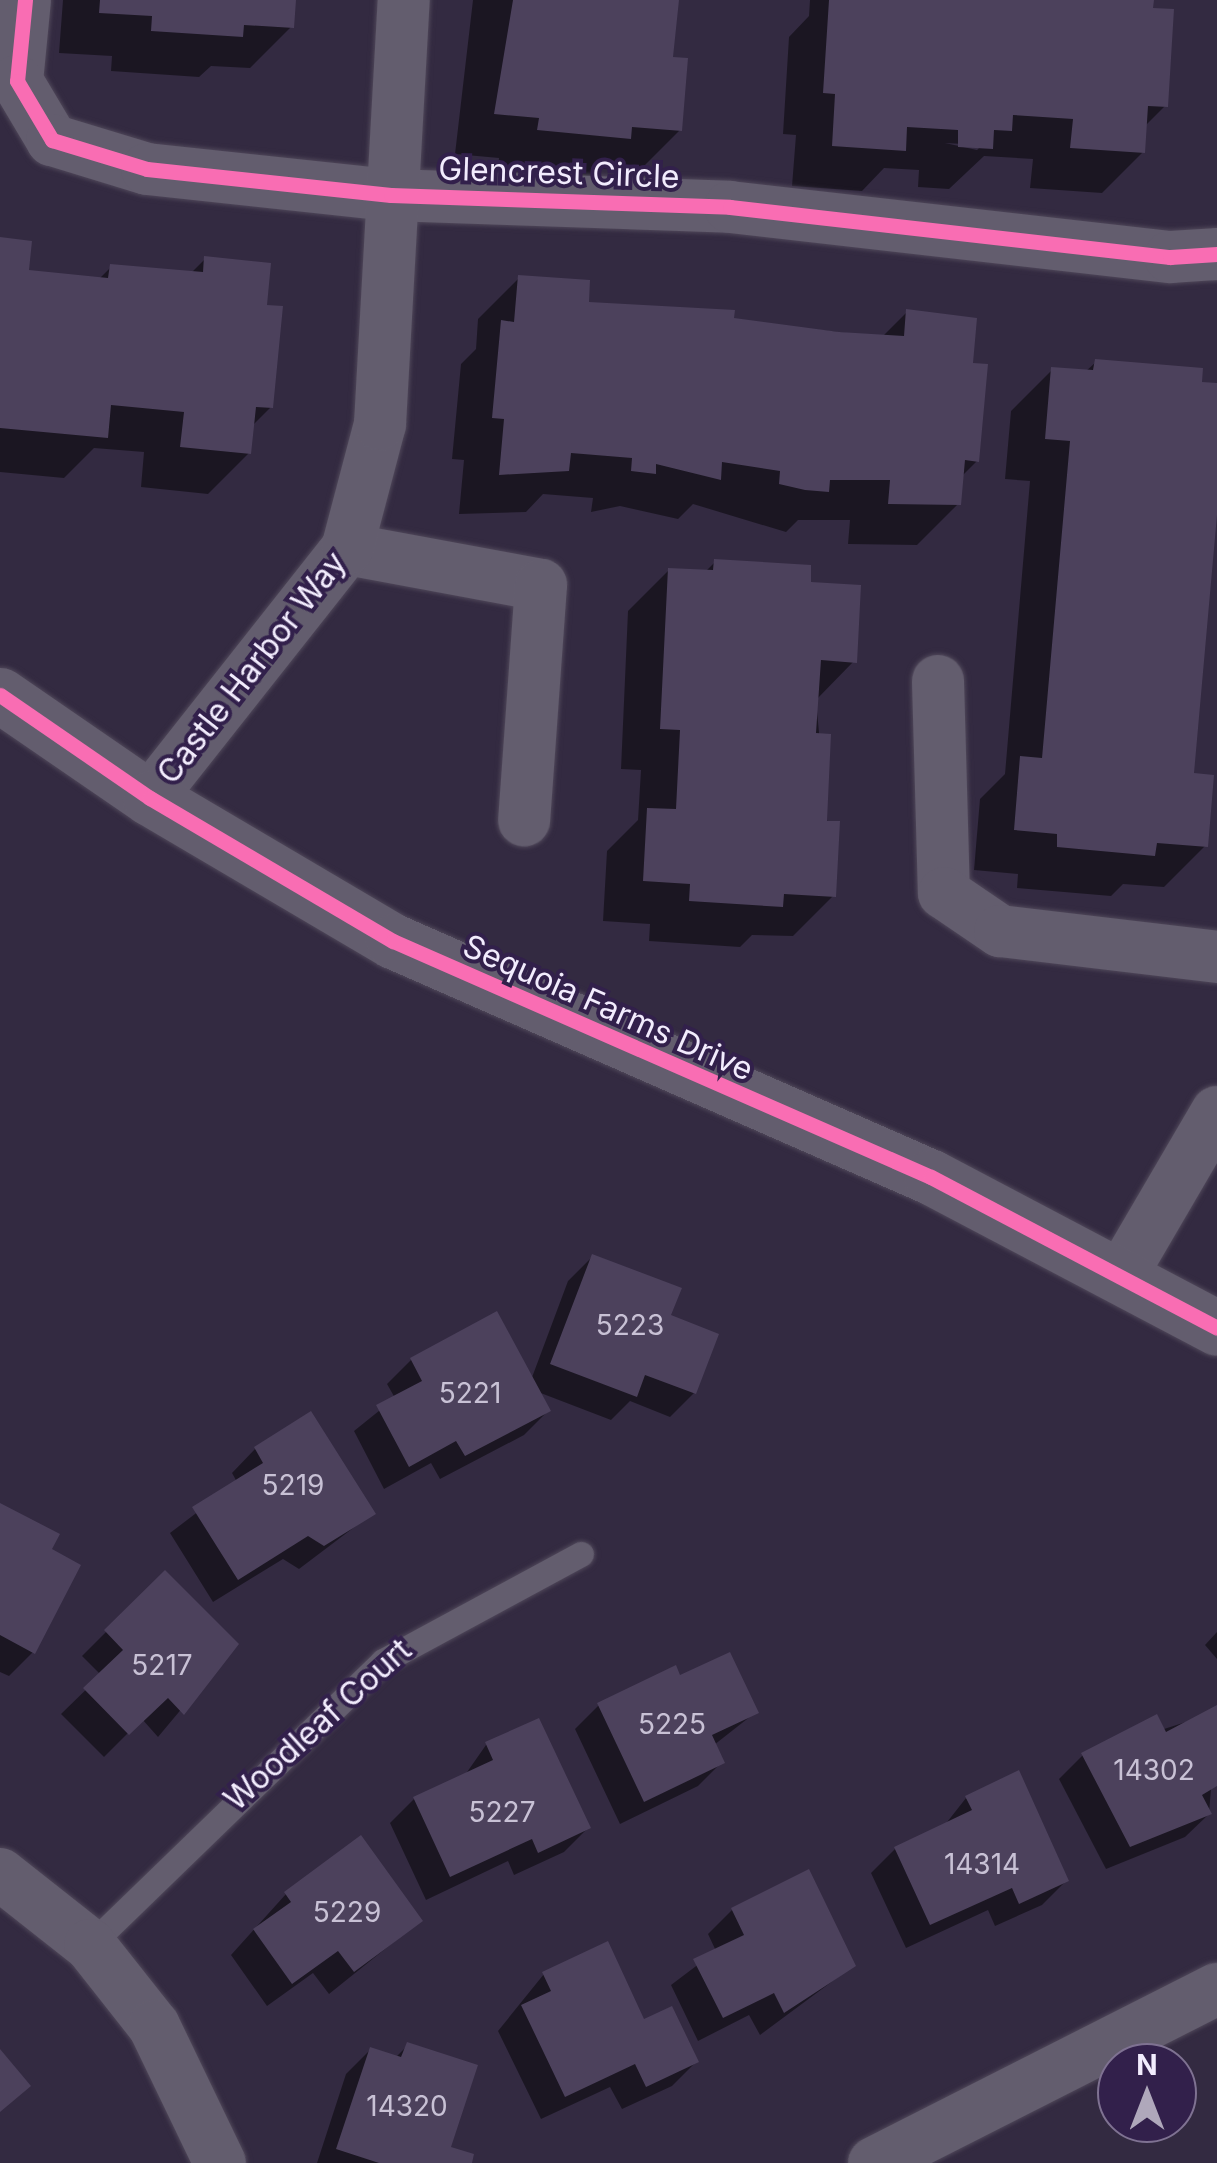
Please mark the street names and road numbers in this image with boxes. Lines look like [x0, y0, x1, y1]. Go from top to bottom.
street label: Glencrest Circle [438, 150, 680, 196]
street label: Castle Harbor Way [150, 544, 354, 792]
street label: Sequoia Farms Drive [457, 927, 759, 1089]
street label: Woodleaf Court [217, 1631, 419, 1819]

